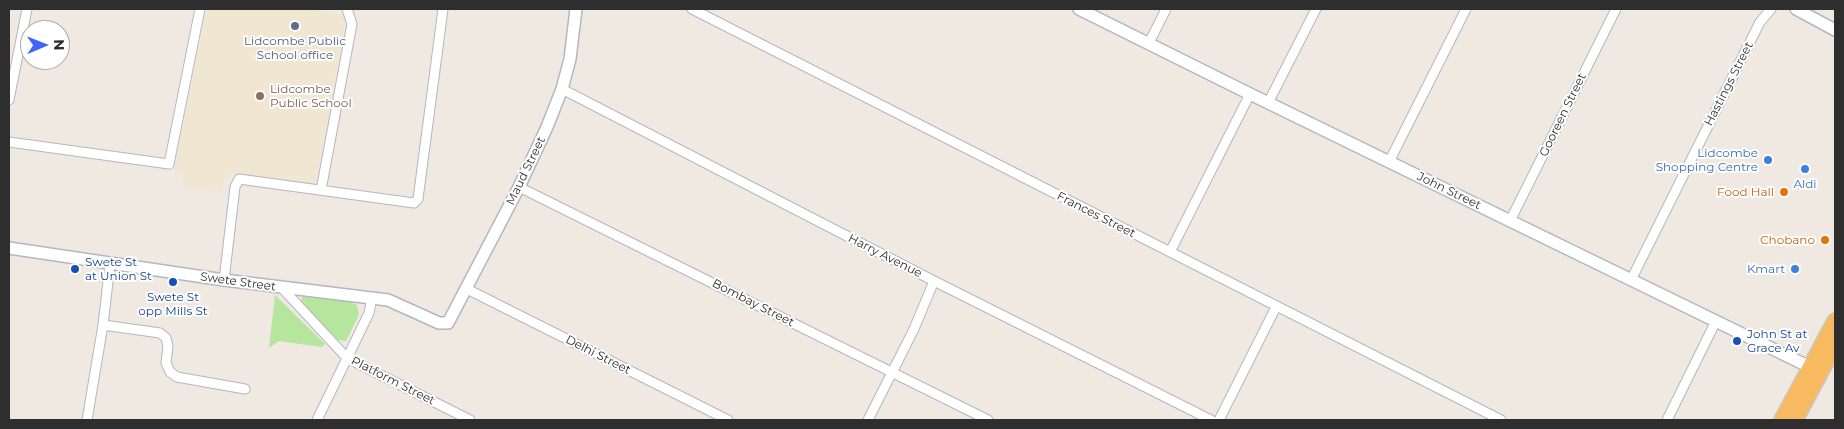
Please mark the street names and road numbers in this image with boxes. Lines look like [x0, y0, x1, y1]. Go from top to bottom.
street label: Hastings Street [1702, 40, 1756, 128]
street label: Gooreen Street [1537, 71, 1589, 159]
street label: Maud Street [503, 135, 549, 207]
street label: John Street [1415, 169, 1483, 213]
street label: Frances Street [1054, 189, 1138, 241]
street label: Harry Avenue [846, 231, 924, 281]
street label: Swete Street [199, 270, 277, 294]
street label: Bombay Street [710, 276, 796, 330]
street label: Delhi Street [563, 332, 633, 378]
street label: Platform Street [349, 354, 437, 408]

